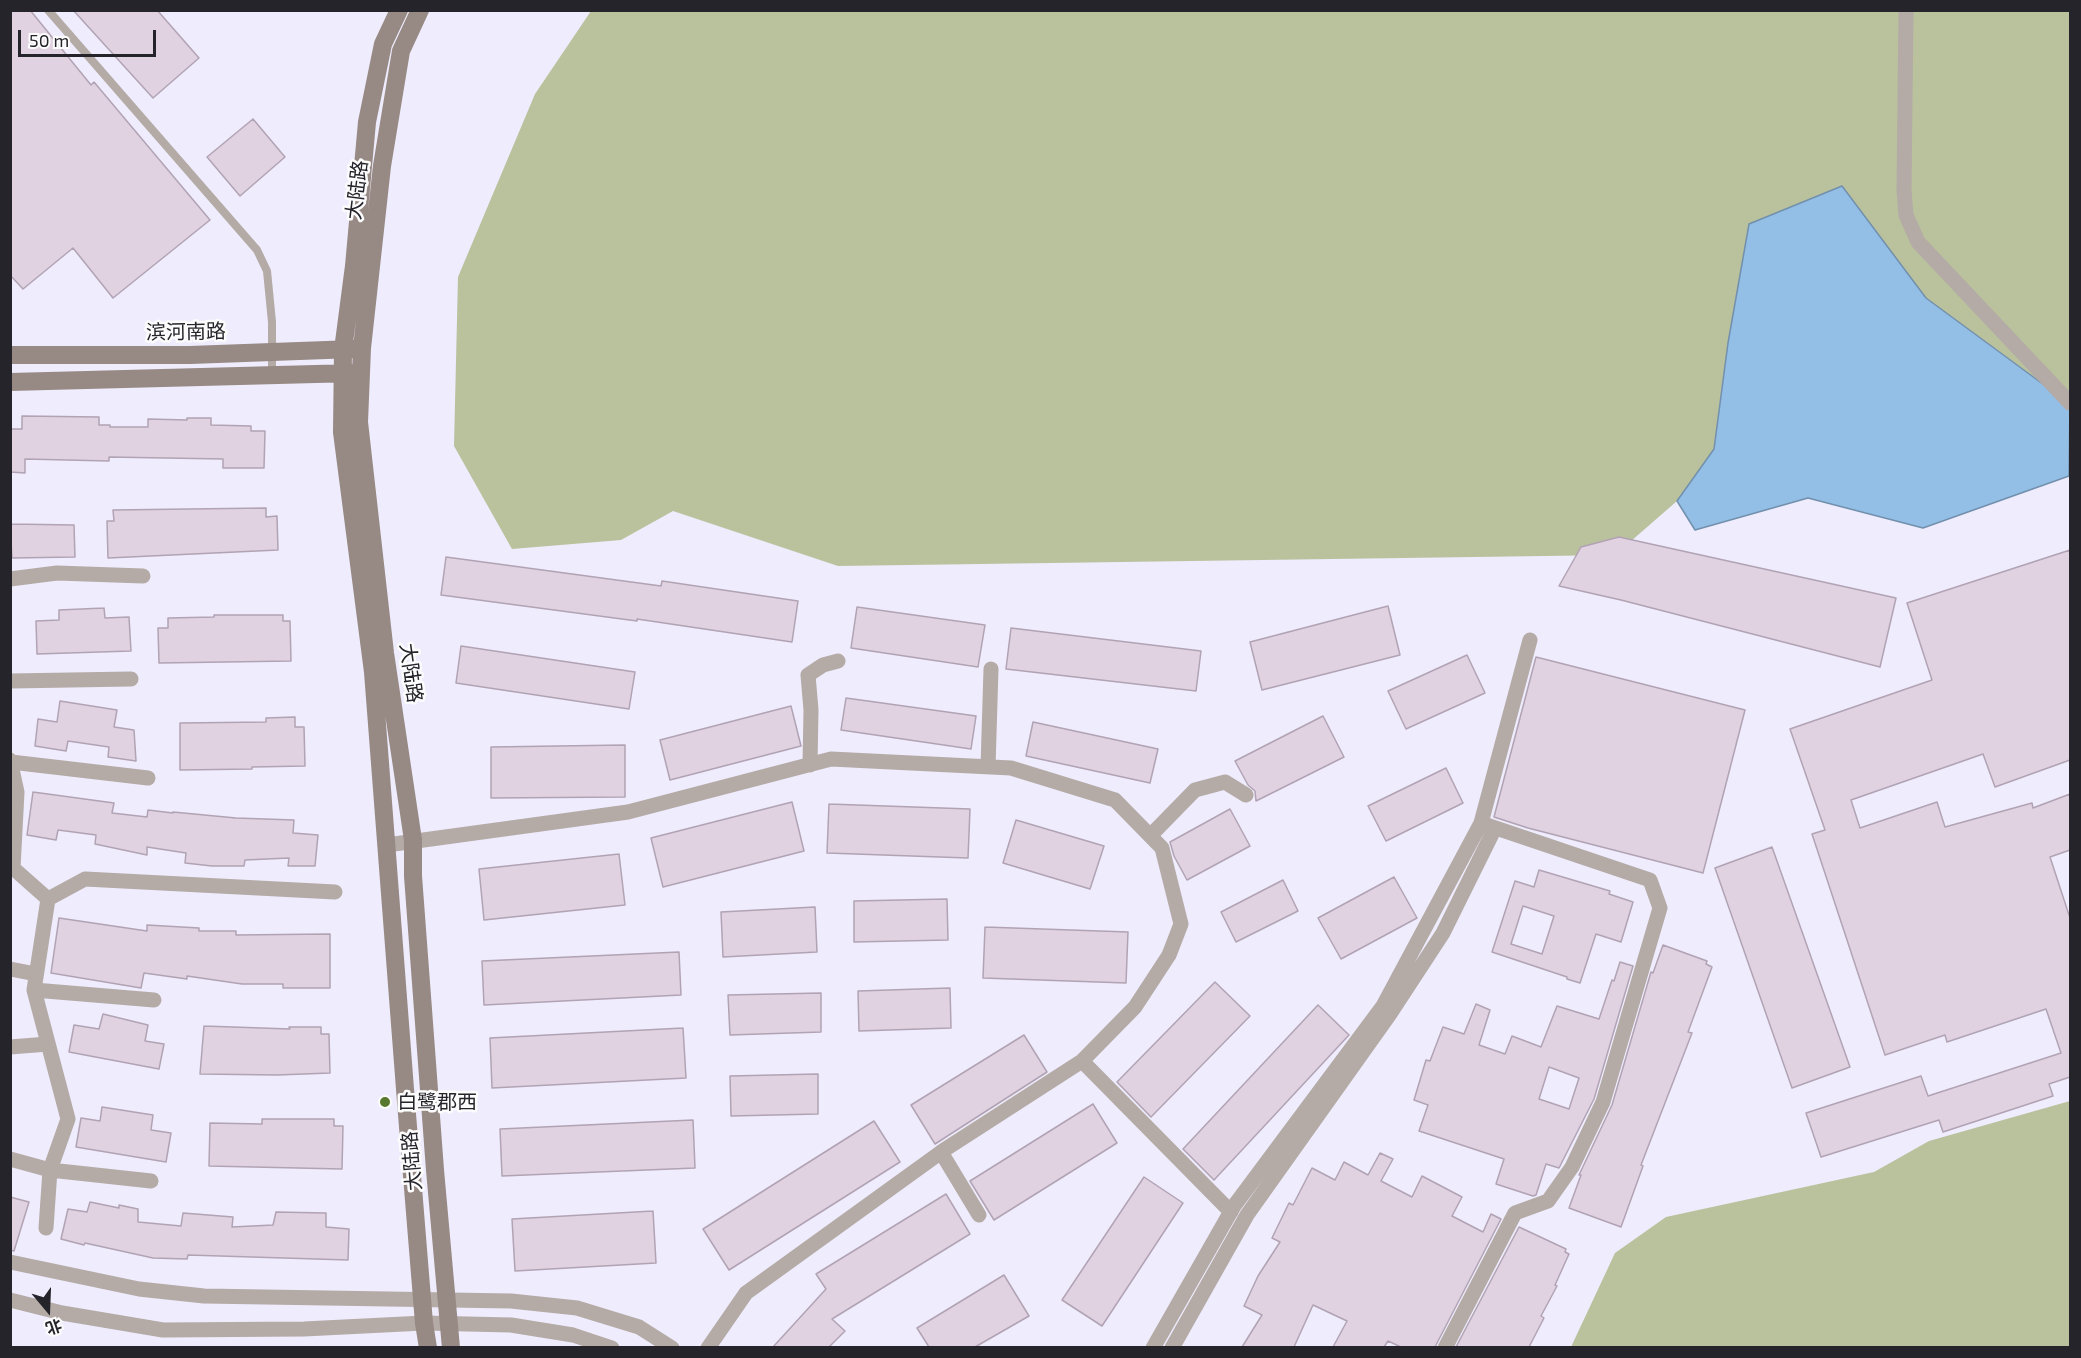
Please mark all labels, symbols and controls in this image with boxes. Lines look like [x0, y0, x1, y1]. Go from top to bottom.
scale bar [21, 18, 159, 56]
text: 50 m [29, 29, 69, 51]
street label: 大陆路 [341, 159, 373, 221]
street label: 滨河南路 [146, 319, 226, 345]
street label: 大陆路 [395, 642, 427, 704]
place label: 白鹭郡西 [397, 1090, 477, 1114]
marker: 白鹭郡西 [378, 1095, 392, 1109]
street label: 大陆路 [397, 1130, 427, 1192]
north arrow [18, 1280, 78, 1340]
text: 北 [43, 1316, 65, 1339]

